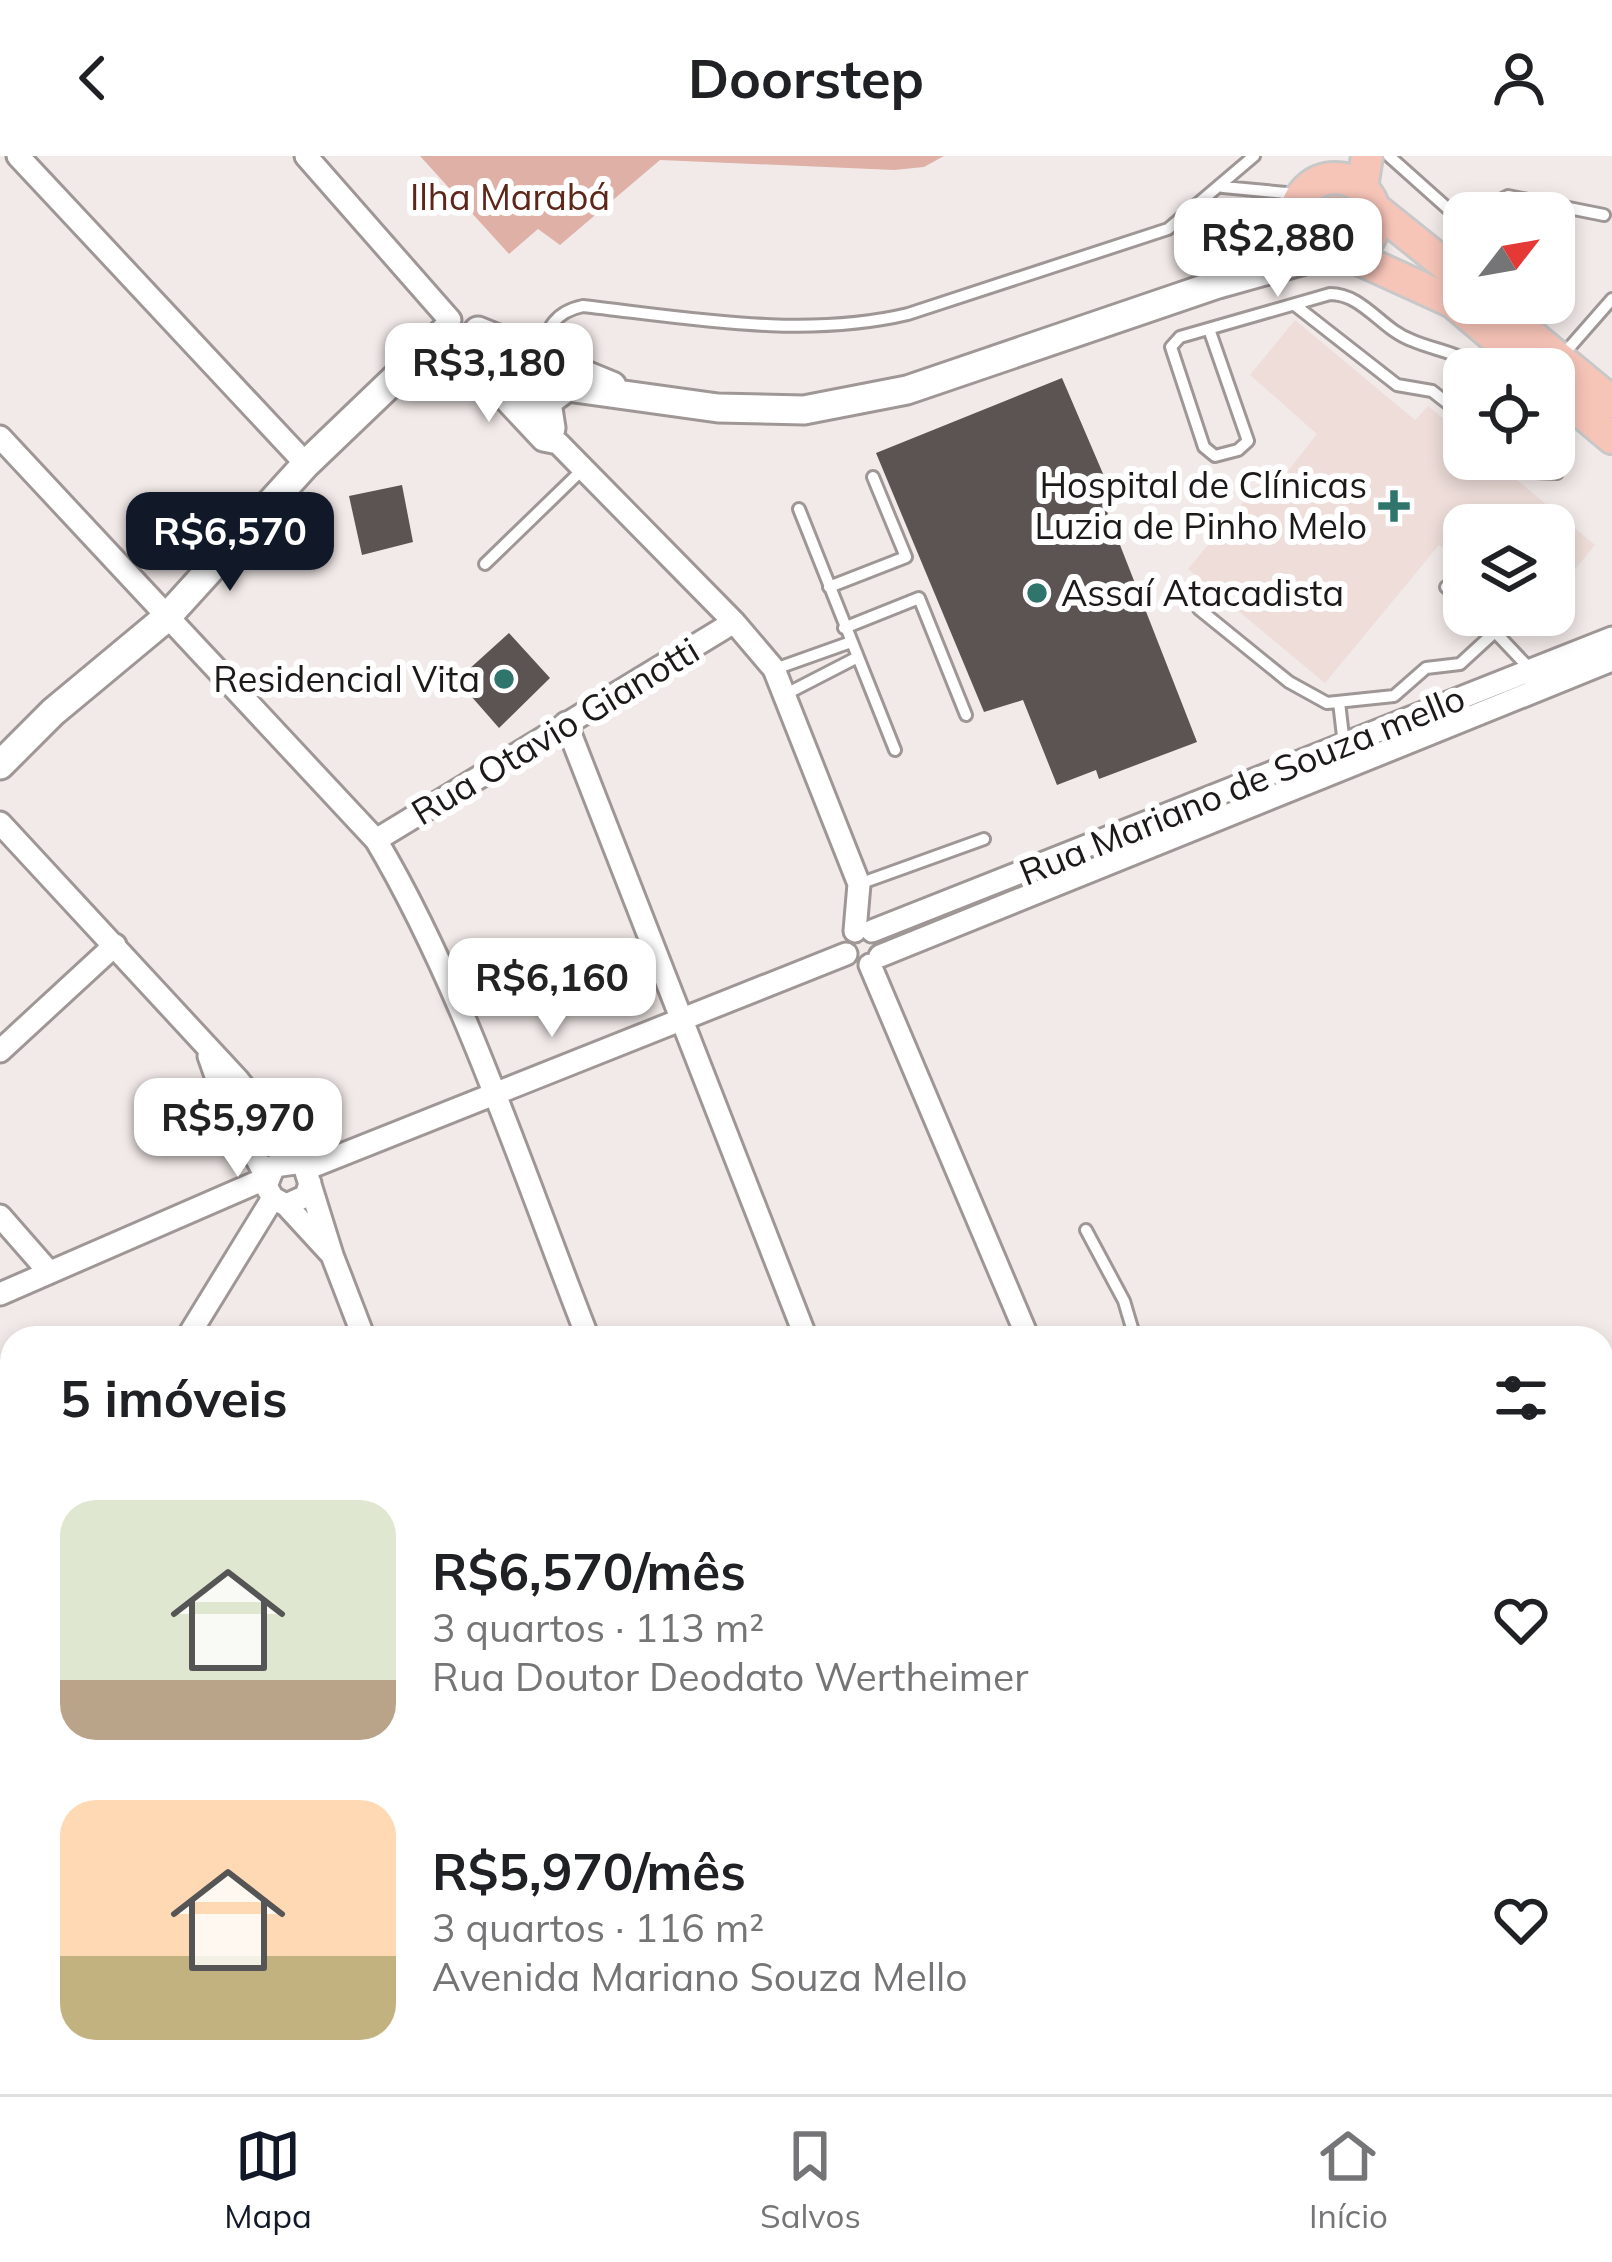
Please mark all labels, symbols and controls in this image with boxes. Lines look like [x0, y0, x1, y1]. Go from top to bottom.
text: Doorstep [688, 44, 924, 112]
icon: back [60, 45, 126, 111]
icon: person [1486, 45, 1552, 111]
park label: Ilha Marabá [410, 174, 610, 219]
north arrow [1443, 192, 1575, 324]
map controls [1443, 192, 1575, 636]
pin: R$2,880 [1167, 198, 1389, 300]
text: R$2,880 [1201, 212, 1355, 261]
pin: R$3,180 [378, 323, 600, 425]
text: R$3,180 [412, 337, 566, 386]
button: locate [1443, 348, 1575, 480]
place label: Hospital de Clínicas Luzia de Pinho Melo [1034, 462, 1367, 548]
marker: Hospital de Clínicas Luzia de Pinho Melo [1378, 490, 1410, 522]
pin: R$6,570 [119, 492, 341, 594]
button: layers [1443, 504, 1575, 636]
text: R$6,570 [153, 506, 307, 555]
place label: Assaí Atacadista [1061, 570, 1344, 615]
marker: Assaí Atacadista [1024, 580, 1050, 606]
street label: Rua Otavio Gianotti [403, 627, 707, 834]
place label: Residencial Vita [213, 656, 480, 701]
marker: Residencial Vita [491, 666, 517, 692]
street label: Rua Mariano de Souza mello [1013, 674, 1471, 895]
pin: R$6,160 [441, 938, 663, 1040]
text: R$6,160 [475, 952, 629, 1001]
pin: R$5,970 [127, 1078, 349, 1180]
text: R$5,970 [161, 1092, 315, 1141]
icon: filters [1488, 1365, 1554, 1431]
text: 5 imóveis [60, 1366, 287, 1430]
text: R$6,570/mês [432, 1539, 746, 1603]
icon: home [156, 1548, 300, 1692]
icon: heart [1488, 1587, 1554, 1653]
text: 3 quartos · 113 m² [432, 1603, 764, 1652]
text: Rua Doutor Deodato Wertheimer [432, 1652, 1028, 1701]
text: R$5,970/mês [432, 1839, 746, 1903]
icon: home [156, 1848, 300, 1992]
icon: heart [1488, 1887, 1554, 1953]
text: 3 quartos · 116 m² [432, 1903, 764, 1952]
text: Avenida Mariano Souza Mello [432, 1952, 968, 2001]
tab: Mapa [224, 2123, 312, 2236]
tab: Salvos [760, 2123, 861, 2236]
tab: Início [1309, 2123, 1388, 2236]

